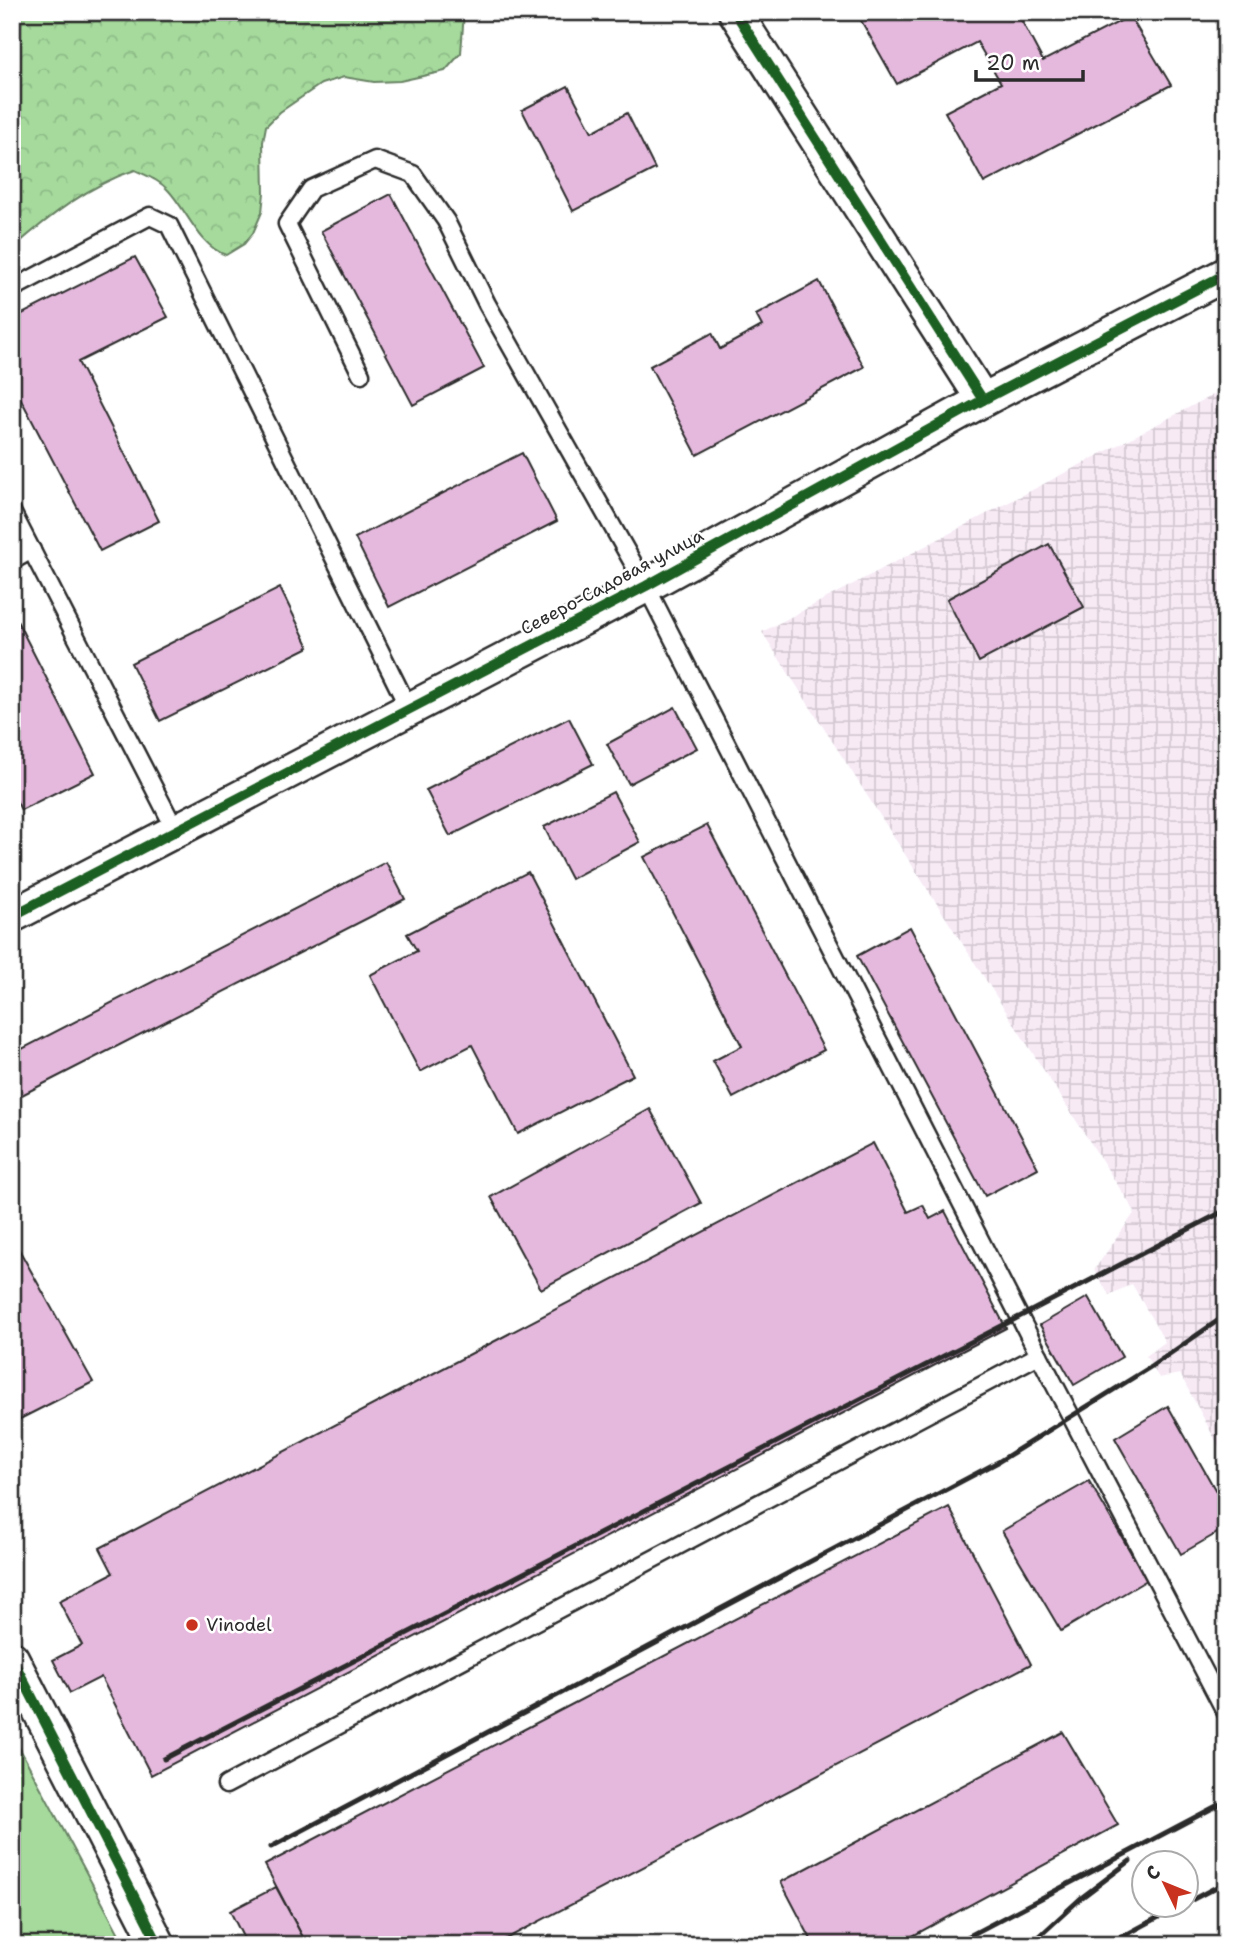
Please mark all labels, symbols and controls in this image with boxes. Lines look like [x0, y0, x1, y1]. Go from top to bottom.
scale bar [976, 38, 1082, 82]
text: 20 m [986, 49, 1040, 77]
street label: Северо-Садовая улица [516, 523, 708, 641]
place label: Vinodel [206, 1613, 272, 1637]
marker: Vinodel [184, 1617, 200, 1633]
north arrow [1130, 1848, 1200, 1918]
text: С [1140, 1860, 1166, 1886]

